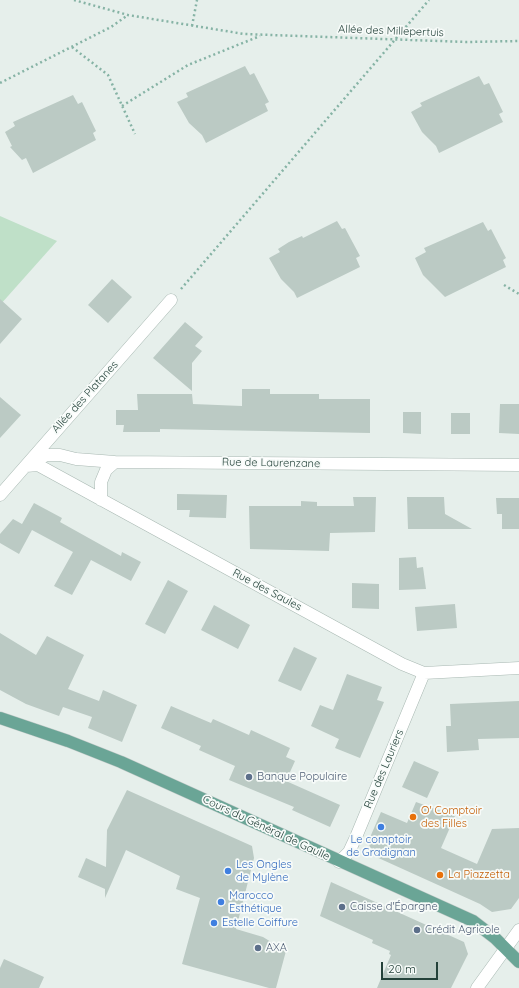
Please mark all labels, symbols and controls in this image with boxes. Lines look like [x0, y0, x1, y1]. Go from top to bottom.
street label: Allée des Millepertuis [338, 23, 444, 39]
street label: Allée des Platanes [49, 358, 121, 436]
street label: Rue de Laurenzane [222, 456, 320, 470]
street label: Rue des Saules [230, 566, 304, 614]
street label: Rue des Lauriers [361, 727, 407, 811]
place label: Banque Populaire [257, 770, 347, 784]
marker: Banque Populaire [244, 772, 254, 782]
street label: Cours du Général de Gaulle [200, 793, 332, 863]
place label: O' Comptoir des Filles [421, 804, 482, 830]
marker: O' Comptoir des Filles [408, 812, 418, 822]
marker: Le comptoir de Gradignan [376, 822, 386, 832]
place label: Le comptoir de Gradignan [346, 833, 416, 859]
place label: Les Ongles de Mylène [236, 858, 292, 884]
marker: Les Ongles de Mylène [223, 866, 233, 876]
place label: La Piazzetta [448, 868, 510, 882]
marker: La Piazzetta [435, 870, 445, 880]
place label: Marocco Esthétique [229, 889, 282, 915]
marker: Marocco Esthétique [216, 897, 226, 907]
place label: Caisse d'Épargne [350, 900, 438, 914]
marker: Caisse d'Épargne [337, 902, 347, 912]
place label: Estelle Coiffure [222, 916, 298, 930]
marker: Estelle Coiffure [209, 918, 219, 928]
place label: Crédit Agricole [425, 923, 500, 937]
marker: Crédit Agricole [412, 925, 422, 935]
place label: AXA [266, 941, 287, 955]
marker: AXA [253, 943, 263, 953]
scale bar [383, 954, 440, 980]
text: 20 m [388, 961, 416, 976]

